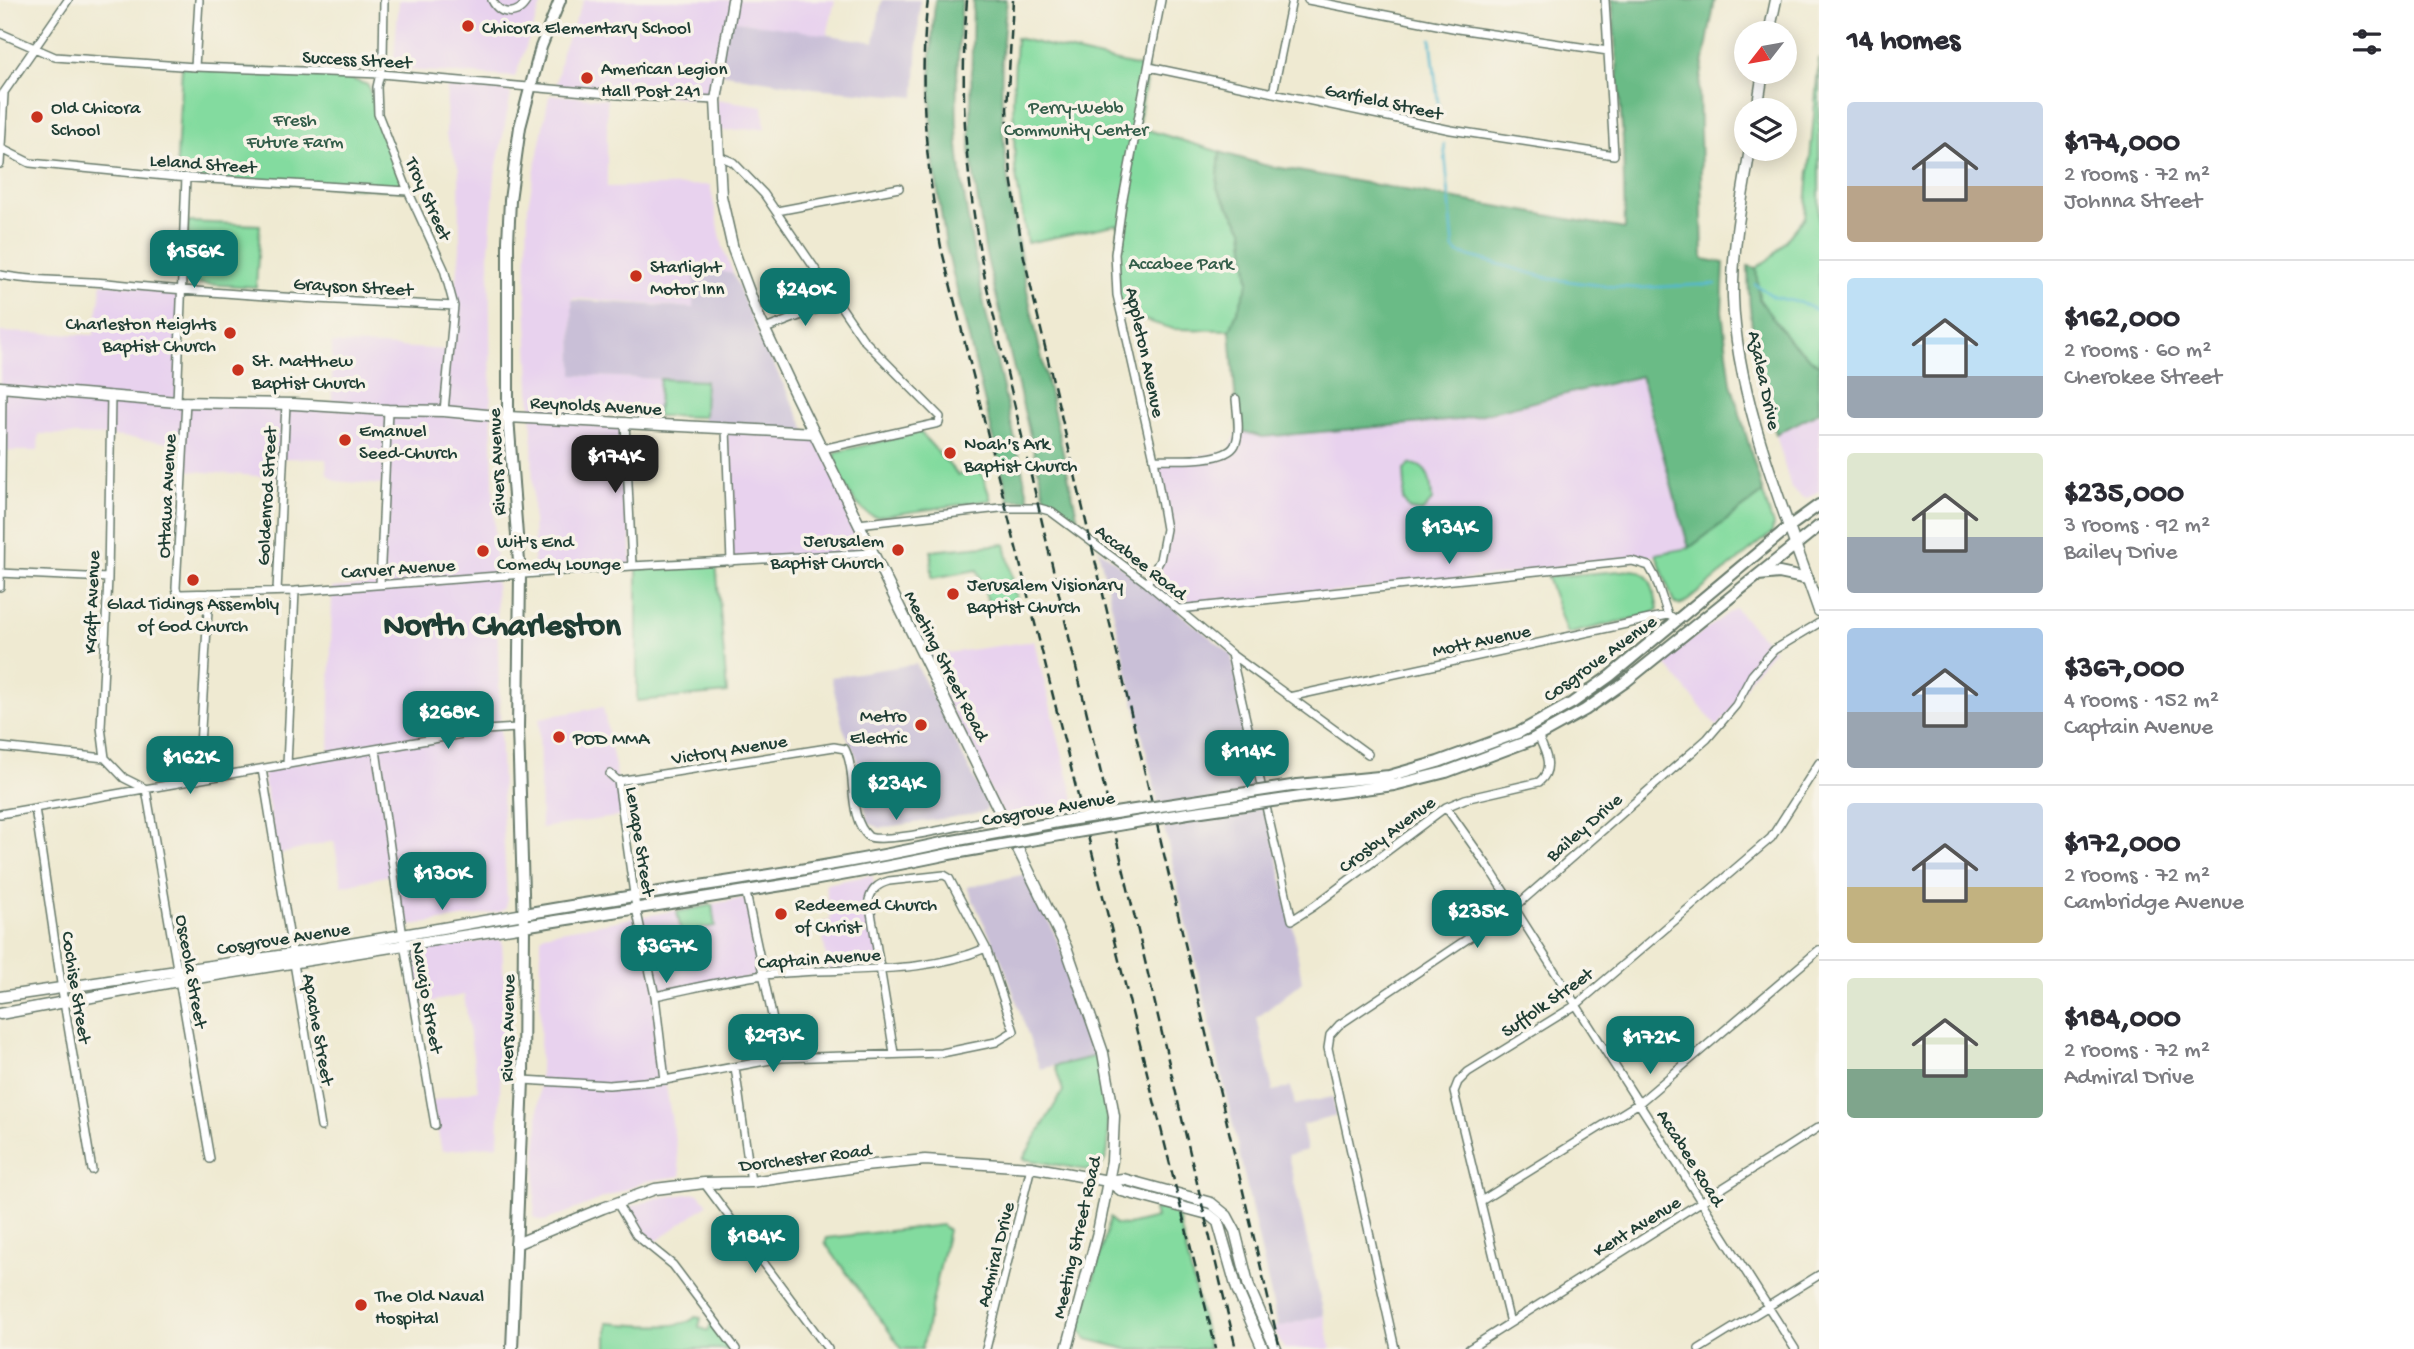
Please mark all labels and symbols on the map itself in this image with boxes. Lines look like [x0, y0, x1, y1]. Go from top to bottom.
marker: Chicora Elementary School [460, 18, 476, 34]
place label: Chicora Elementary School [482, 18, 691, 41]
north arrow [1734, 21, 1797, 84]
street label: Success Street [301, 47, 414, 76]
place label: American Legion Hall Post 241 [601, 59, 727, 104]
marker: American Legion Hall Post 241 [579, 70, 595, 86]
street label: Garfield Street [1322, 80, 1446, 128]
place label: Old Chicora School [51, 98, 142, 143]
park label: Perry-Webb Community Center [1004, 98, 1150, 143]
marker: Old Chicora School [29, 109, 45, 125]
park label: Fresh Future Farm [246, 110, 344, 155]
street label: Leland Street [149, 150, 259, 181]
street label: Troy Street [398, 153, 456, 247]
pin: $156K [145, 230, 243, 290]
park label: Accabee Park [1128, 254, 1235, 277]
place label: Starlight Motor Inn [650, 257, 725, 302]
marker: Starlight Motor Inn [628, 268, 644, 284]
pin: $240K [756, 268, 854, 328]
street label: Grayson Street [292, 274, 415, 303]
street label: Appleton Avenue [1119, 286, 1169, 420]
place label: Charleston Heights Baptist Church [66, 314, 217, 359]
marker: Charleston Heights Baptist Church [222, 325, 238, 341]
street label: Azalea Drive [1741, 329, 1784, 432]
place label: St. Matthew Baptist Church [251, 351, 366, 396]
marker: St. Matthew Baptist Church [230, 362, 246, 378]
street label: Reynolds Avenue [529, 393, 662, 422]
street label: Rivers Avenue [484, 407, 513, 516]
place label: Emanuel Seed-Church [359, 421, 457, 466]
street label: Goldenrod Street [253, 424, 284, 566]
marker: Emanuel Seed-Church [337, 432, 353, 448]
street label: Ottawa Avenue [154, 433, 183, 559]
place label: Noah's Ark Baptist Church [963, 434, 1078, 479]
pin: $174K [566, 435, 664, 495]
marker: Noah's Ark Baptist Church [942, 445, 958, 461]
pin: $134K [1400, 506, 1498, 566]
street label: Accabee Road [1089, 521, 1192, 608]
place label: Jerusalem Baptist Church [769, 531, 885, 576]
place label: Wit's End Comedy Lounge [497, 532, 621, 577]
marker: Jerusalem Baptist Church [890, 542, 906, 558]
marker: Wit's End Comedy Lounge [475, 543, 491, 559]
street label: Kraft Avenue [80, 550, 107, 654]
street label: Carver Avenue [341, 555, 456, 586]
marker: Glad Tidings Assembly of God Church [185, 572, 201, 588]
place label: Jerusalem Visionary Baptist Church [966, 575, 1124, 620]
marker: Jerusalem Visionary Baptist Church [945, 586, 961, 602]
street label: Meeting Street Road [897, 588, 994, 747]
place label: Glad Tidings Assembly of God Church [107, 594, 280, 639]
district label: North Charleston [383, 609, 621, 647]
street label: Cosgrove Avenue [1540, 611, 1662, 709]
street label: Mott Avenue [1430, 621, 1533, 664]
pin: $268K [399, 692, 497, 751]
place label: Metro Electric [850, 706, 908, 751]
marker: Metro Electric [913, 717, 929, 733]
marker: POD MMA [551, 729, 567, 745]
place label: POD MMA [572, 729, 651, 752]
pin: $114K [1198, 730, 1296, 790]
street label: Victory Avenue [669, 731, 789, 772]
pin: $162K [141, 736, 239, 796]
pin: $234K [847, 762, 945, 822]
street label: Lenape Street [619, 785, 659, 900]
street label: Cosgrove Avenue [980, 787, 1117, 833]
street label: Bailey Drive [1542, 789, 1628, 869]
street label: Crosby Avenue [1335, 792, 1441, 880]
pin: $130K [393, 852, 491, 912]
pin: $235K [1428, 890, 1526, 950]
place label: Redeemed Church of Christ [795, 895, 937, 940]
marker: Redeemed Church of Christ [773, 906, 789, 922]
street label: Osceola Street [168, 913, 211, 1032]
street label: Cosgrove Avenue [215, 919, 352, 962]
pin: $367K [617, 926, 715, 985]
street label: Cochise Street [54, 930, 95, 1047]
street label: Navajo Street [404, 940, 447, 1057]
street label: Captain Avenue [757, 945, 882, 976]
street label: Suffolk Street [1498, 962, 1600, 1044]
street label: Apache Street [295, 972, 338, 1089]
street label: Rivers Avenue [497, 974, 522, 1082]
pin: $293K [724, 1014, 822, 1074]
pin: $172K [1601, 1016, 1699, 1076]
street label: Accabee Road [1650, 1106, 1729, 1213]
street label: Dorchester Road [736, 1140, 875, 1179]
street label: Meeting Street Road [1049, 1153, 1109, 1321]
street label: Kent Avenue [1590, 1192, 1686, 1264]
street label: Admiral Drive [973, 1200, 1022, 1310]
pin: $184K [706, 1216, 804, 1275]
place label: The Old Naval Hospital [374, 1286, 484, 1331]
marker: The Old Naval Hospital [353, 1297, 369, 1313]

